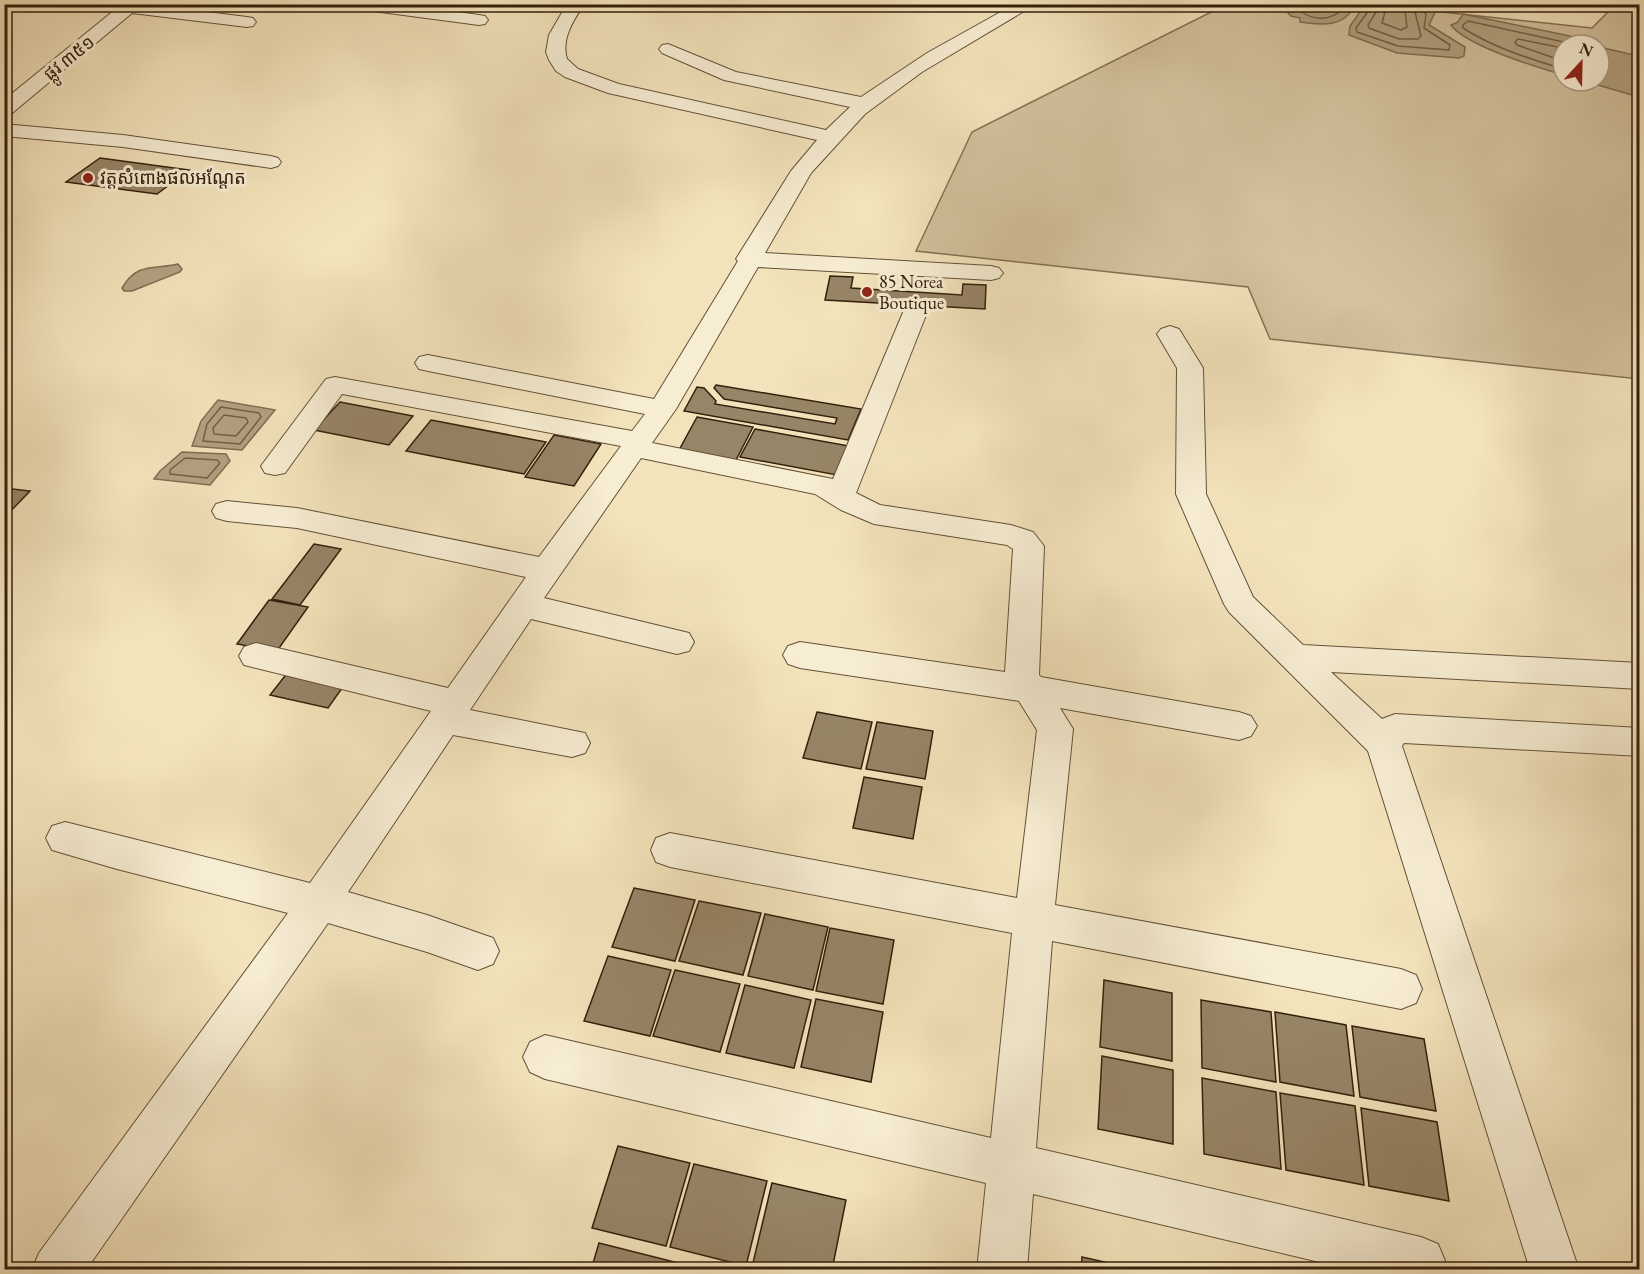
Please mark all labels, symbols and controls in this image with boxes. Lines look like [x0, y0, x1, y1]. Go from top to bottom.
street label: ផ្លូវ ៣៥១ [38, 30, 102, 89]
north arrow [1551, 33, 1611, 93]
text: N [1576, 37, 1596, 62]
place label: វត្តសំពោងផលអណ្តែត [100, 166, 246, 189]
marker: វត្តសំពោងផលអណ្តែត [81, 171, 95, 185]
place label: 85 Norea Boutique [879, 270, 944, 314]
marker: 85 Norea Boutique [860, 285, 874, 299]

